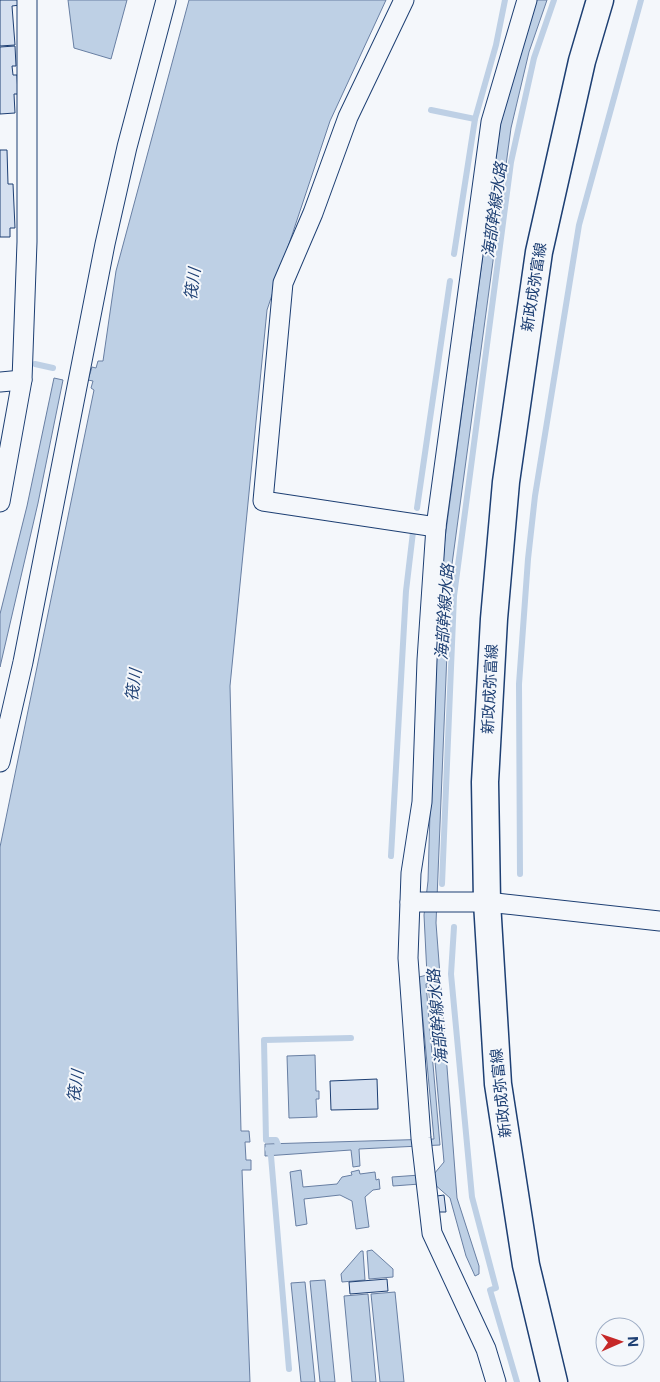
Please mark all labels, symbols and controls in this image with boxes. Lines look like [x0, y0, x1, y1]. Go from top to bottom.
water label: 海部幹線水路 [477, 159, 511, 259]
street label: 新政成弥富線 [517, 241, 550, 333]
water label: 筏川 [180, 265, 204, 301]
water label: 海部幹線水路 [431, 561, 457, 661]
street label: 新政成弥富線 [478, 644, 501, 734]
water label: 筏川 [121, 666, 145, 702]
water label: 海部幹線水路 [423, 966, 451, 1066]
street label: 新政成弥富線 [486, 1047, 515, 1139]
water label: 筏川 [63, 1067, 87, 1103]
north arrow [595, 1317, 645, 1367]
text: N [625, 1336, 642, 1347]

